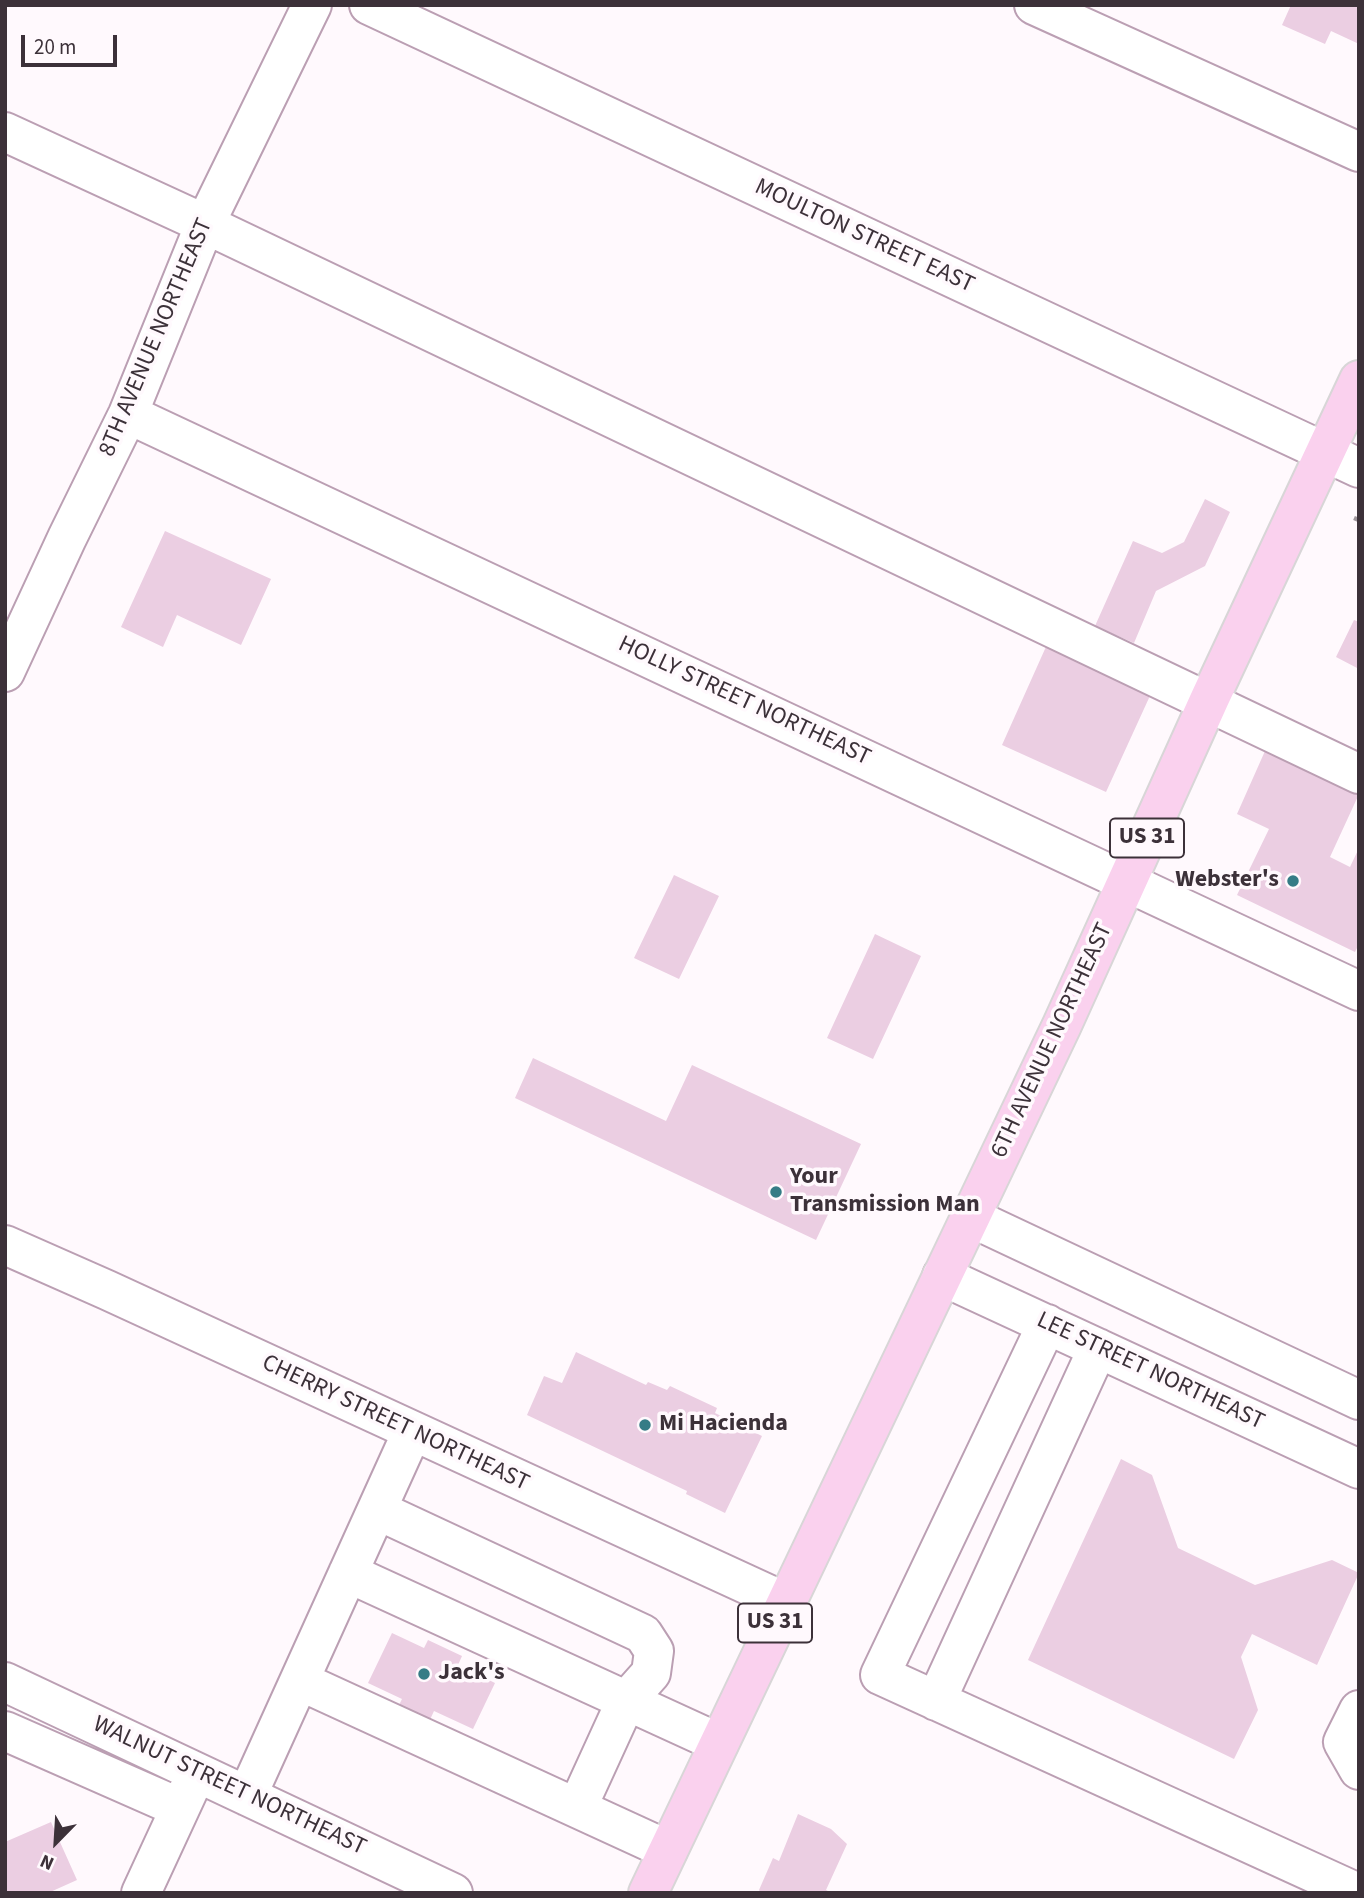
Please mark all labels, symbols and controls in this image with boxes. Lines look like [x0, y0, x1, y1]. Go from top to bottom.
scale bar [24, 21, 121, 65]
text: 20 m [34, 32, 76, 62]
street label: MOULTON STREET EAST [750, 173, 978, 301]
street label: 8TH AVENUE NORTHEAST [94, 215, 220, 461]
street label: HOLLY STREET NORTHEAST [613, 631, 875, 773]
road number: US 31 [1110, 818, 1184, 858]
place label: Webster's [1175, 867, 1279, 895]
marker: Webster's [1285, 873, 1301, 889]
street label: 6TH AVENUE NORTHEAST [986, 919, 1120, 1163]
place label: Your Transmission Man [790, 1164, 980, 1220]
marker: Your Transmission Man [768, 1184, 784, 1200]
street label: LEE STREET NORTHEAST [1032, 1307, 1268, 1437]
street label: CHERRY STREET NORTHEAST [257, 1349, 533, 1499]
place label: Mi Hacienda [659, 1411, 788, 1439]
marker: Mi Hacienda [637, 1417, 653, 1433]
road number: US 31 [738, 1604, 812, 1642]
place label: Jack's [438, 1660, 505, 1688]
marker: Jack's [416, 1666, 432, 1682]
street label: WALNUT STREET NORTHEAST [88, 1711, 370, 1863]
north arrow [21, 1807, 91, 1877]
text: N [36, 1847, 59, 1877]

